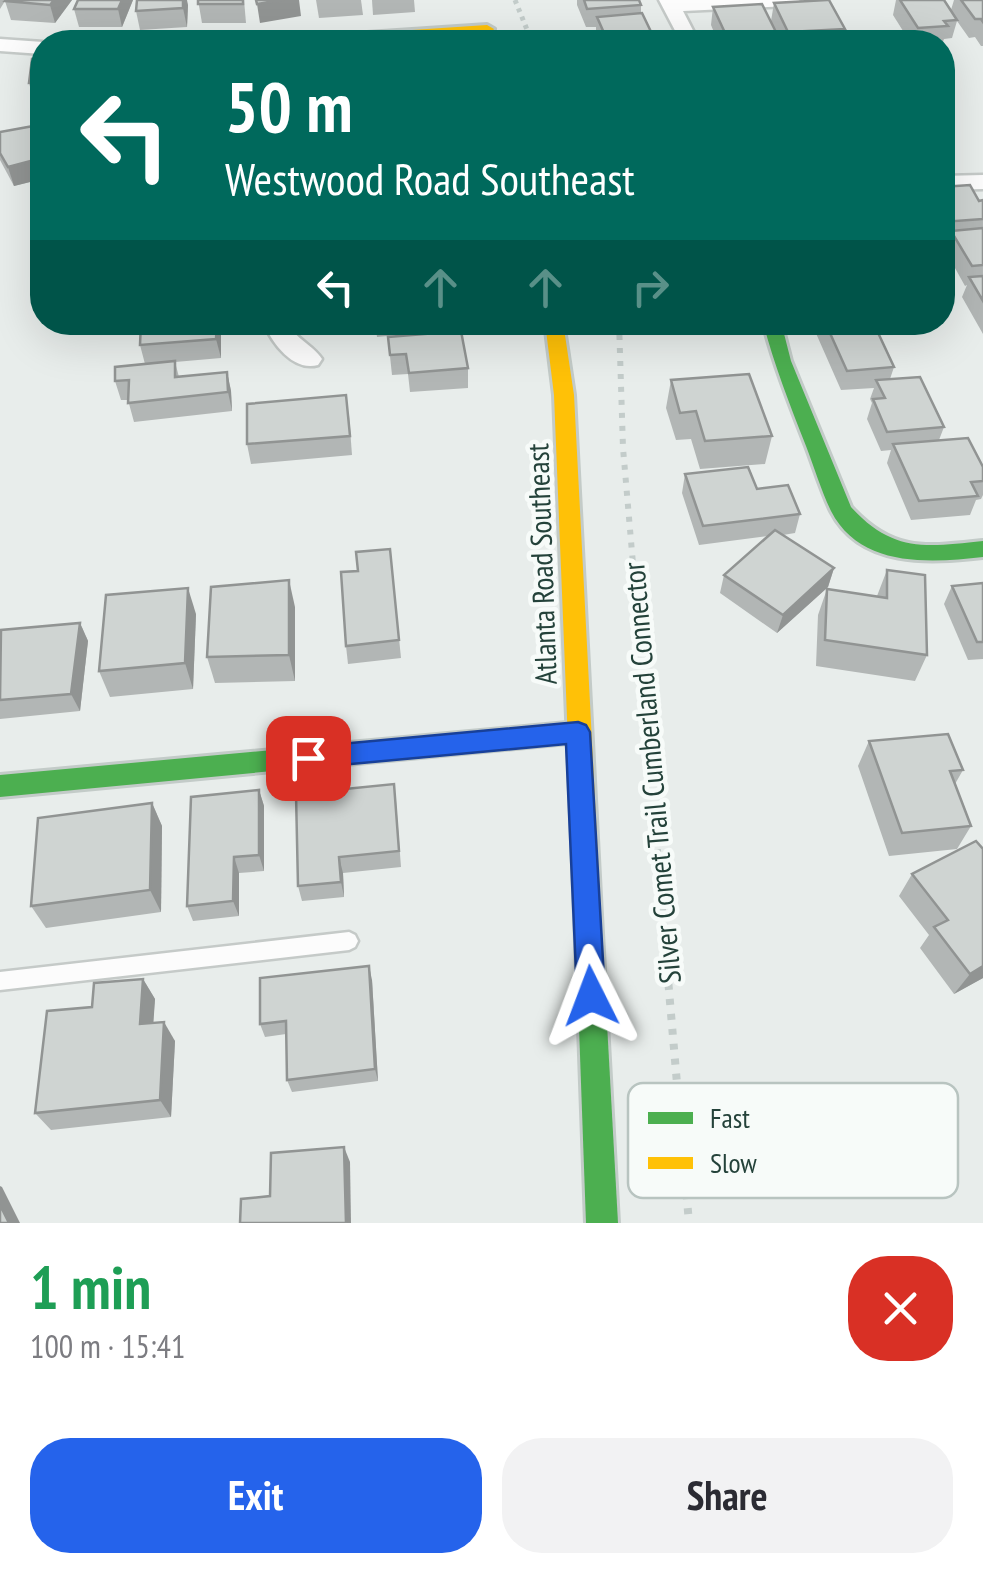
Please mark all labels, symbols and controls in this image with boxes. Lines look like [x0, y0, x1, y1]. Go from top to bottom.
text: 50 m [225, 61, 353, 151]
icon: left [60, 70, 190, 200]
text: Westwood Road Southeast [225, 149, 635, 207]
icon: left [308, 260, 363, 315]
icon: ahead [413, 260, 468, 315]
icon: ahead [518, 260, 573, 315]
icon: right [623, 260, 678, 315]
street label: Atlanta Road Southeast [517, 442, 565, 685]
street label: Silver Comet Trail Cumberland Connector [613, 560, 689, 985]
pin [266, 716, 351, 801]
icon: arrive [281, 731, 336, 786]
position arrow [539, 944, 643, 1048]
legend [628, 1083, 958, 1198]
text: Fast [710, 1099, 750, 1136]
text: Slow [710, 1144, 757, 1181]
text: 1 min [30, 1248, 151, 1326]
button: close [848, 1256, 953, 1361]
text: 100 m · 15:41 [30, 1325, 185, 1367]
button: Exit [30, 1438, 482, 1553]
button: Share [502, 1438, 953, 1553]

